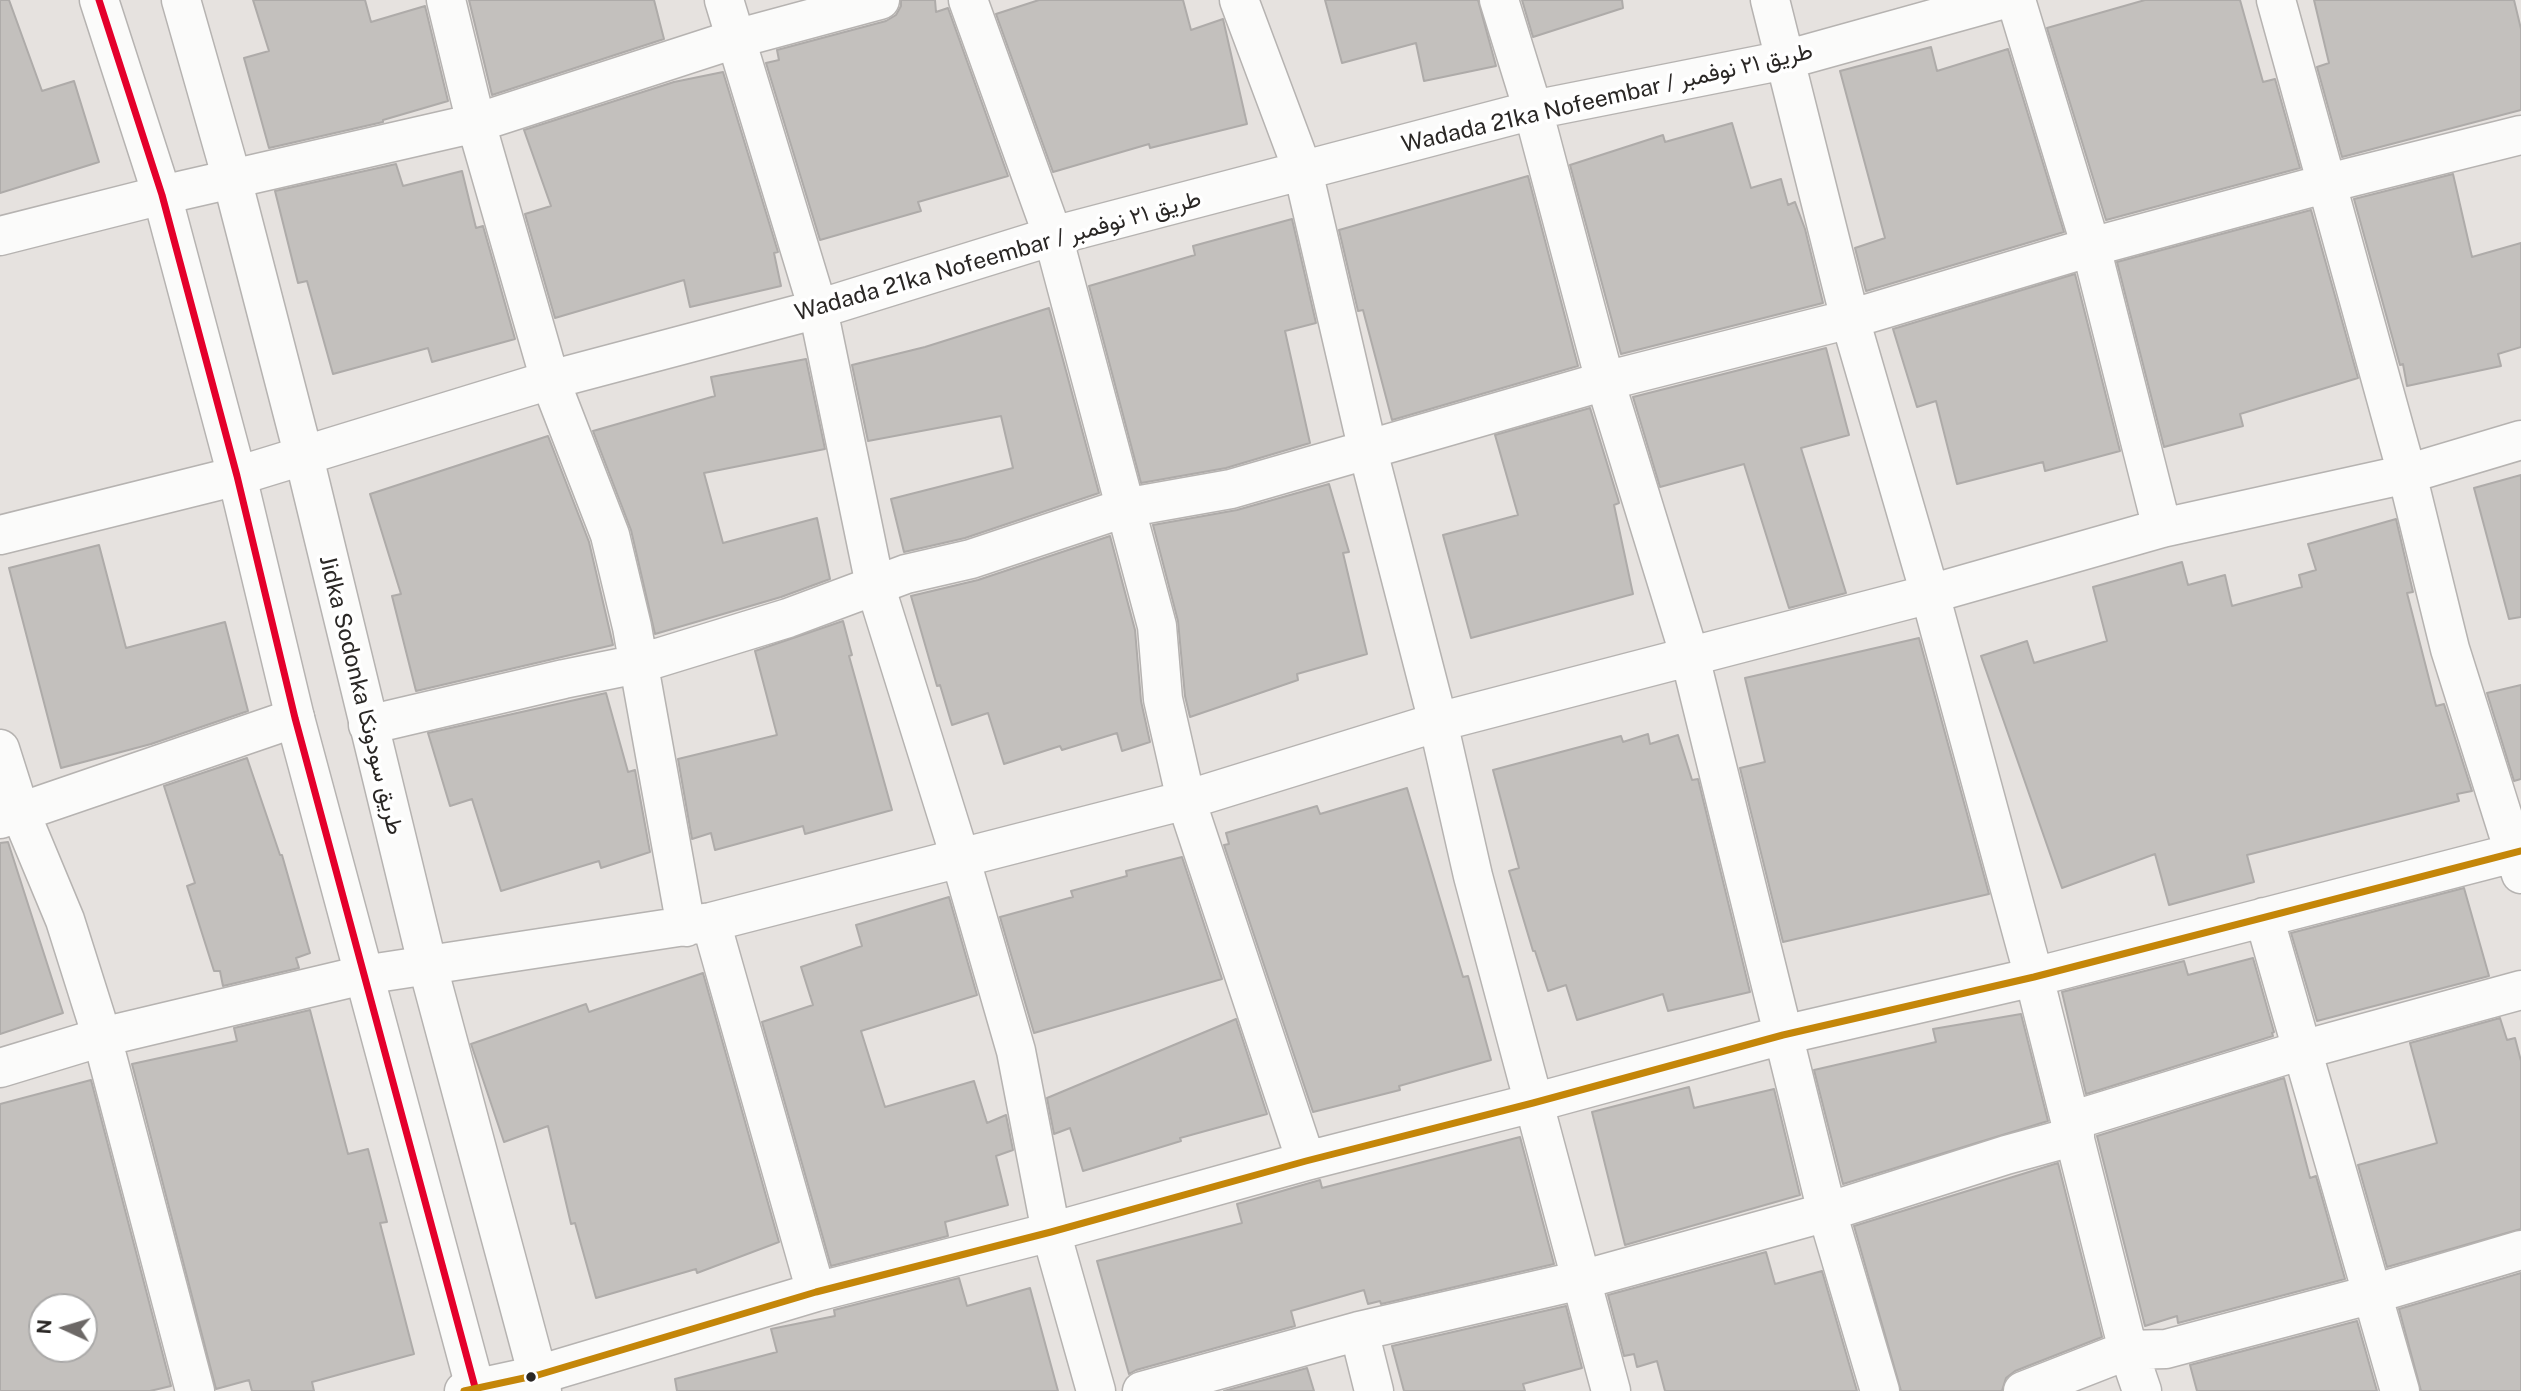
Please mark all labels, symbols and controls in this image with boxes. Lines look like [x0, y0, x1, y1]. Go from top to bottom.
street label: Wadada 21ka Nofeembar / طريق ٢١ نوفمبر [1399, 37, 1815, 159]
street label: Wadada 21ka Nofeembar / طريق ٢١ نوفمبر [792, 185, 1204, 327]
street label: Jidka Sodonka طريق سودونكا [313, 552, 409, 838]
north arrow [28, 1293, 98, 1363]
text: N [33, 1319, 56, 1335]
unlabelled marker [524, 1370, 538, 1384]

